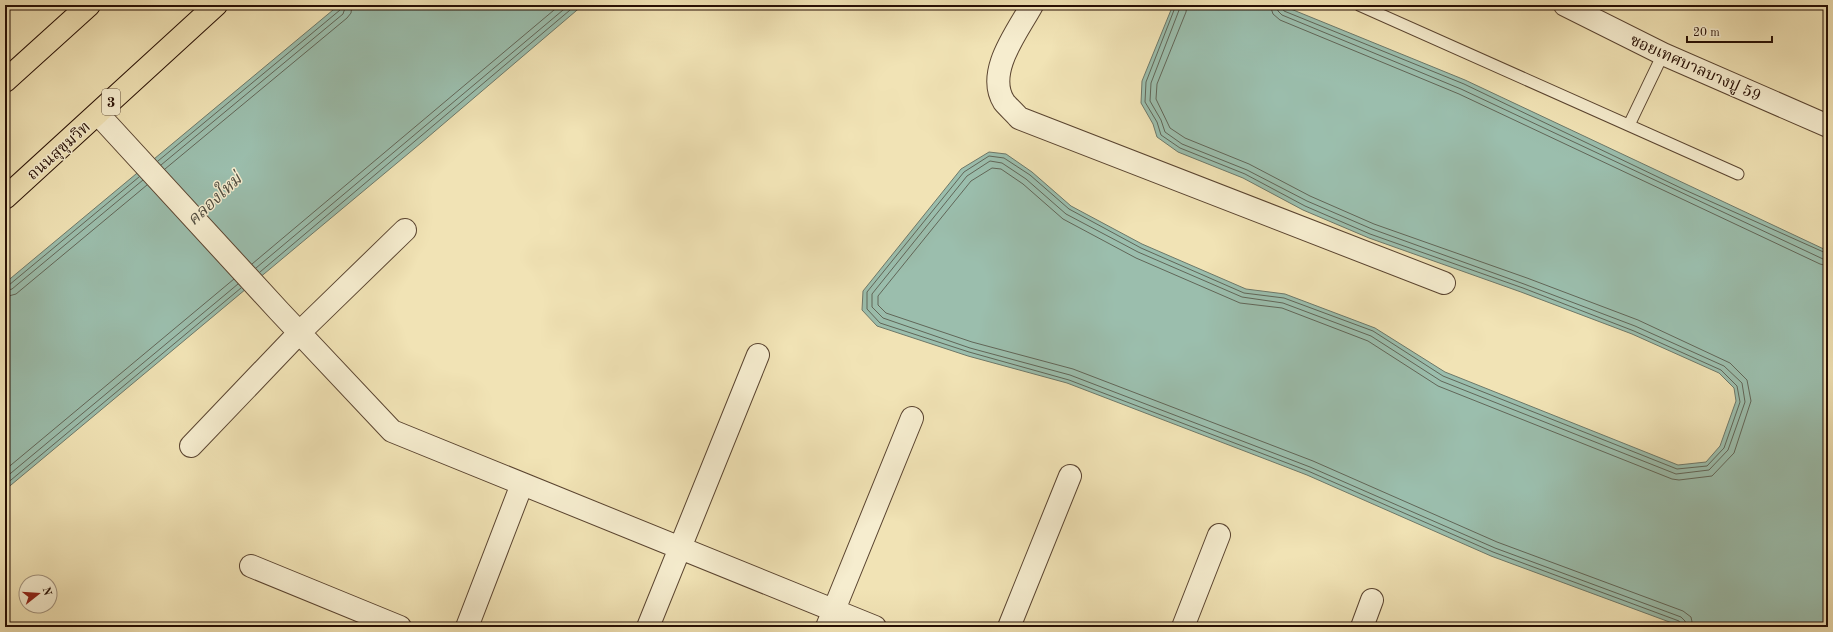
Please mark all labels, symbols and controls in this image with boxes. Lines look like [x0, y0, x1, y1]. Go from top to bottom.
scale bar [1687, 18, 1772, 44]
text: 20 m [1693, 27, 1720, 39]
street label: ซอยเทศบาลบางปู 59 [1627, 33, 1763, 106]
road number: 3 [102, 89, 120, 115]
street label: ถนนสุขุมวิท [24, 118, 95, 185]
water label: คลองใหม่ [181, 165, 248, 229]
north arrow [18, 574, 58, 614]
text: N [40, 586, 53, 598]

